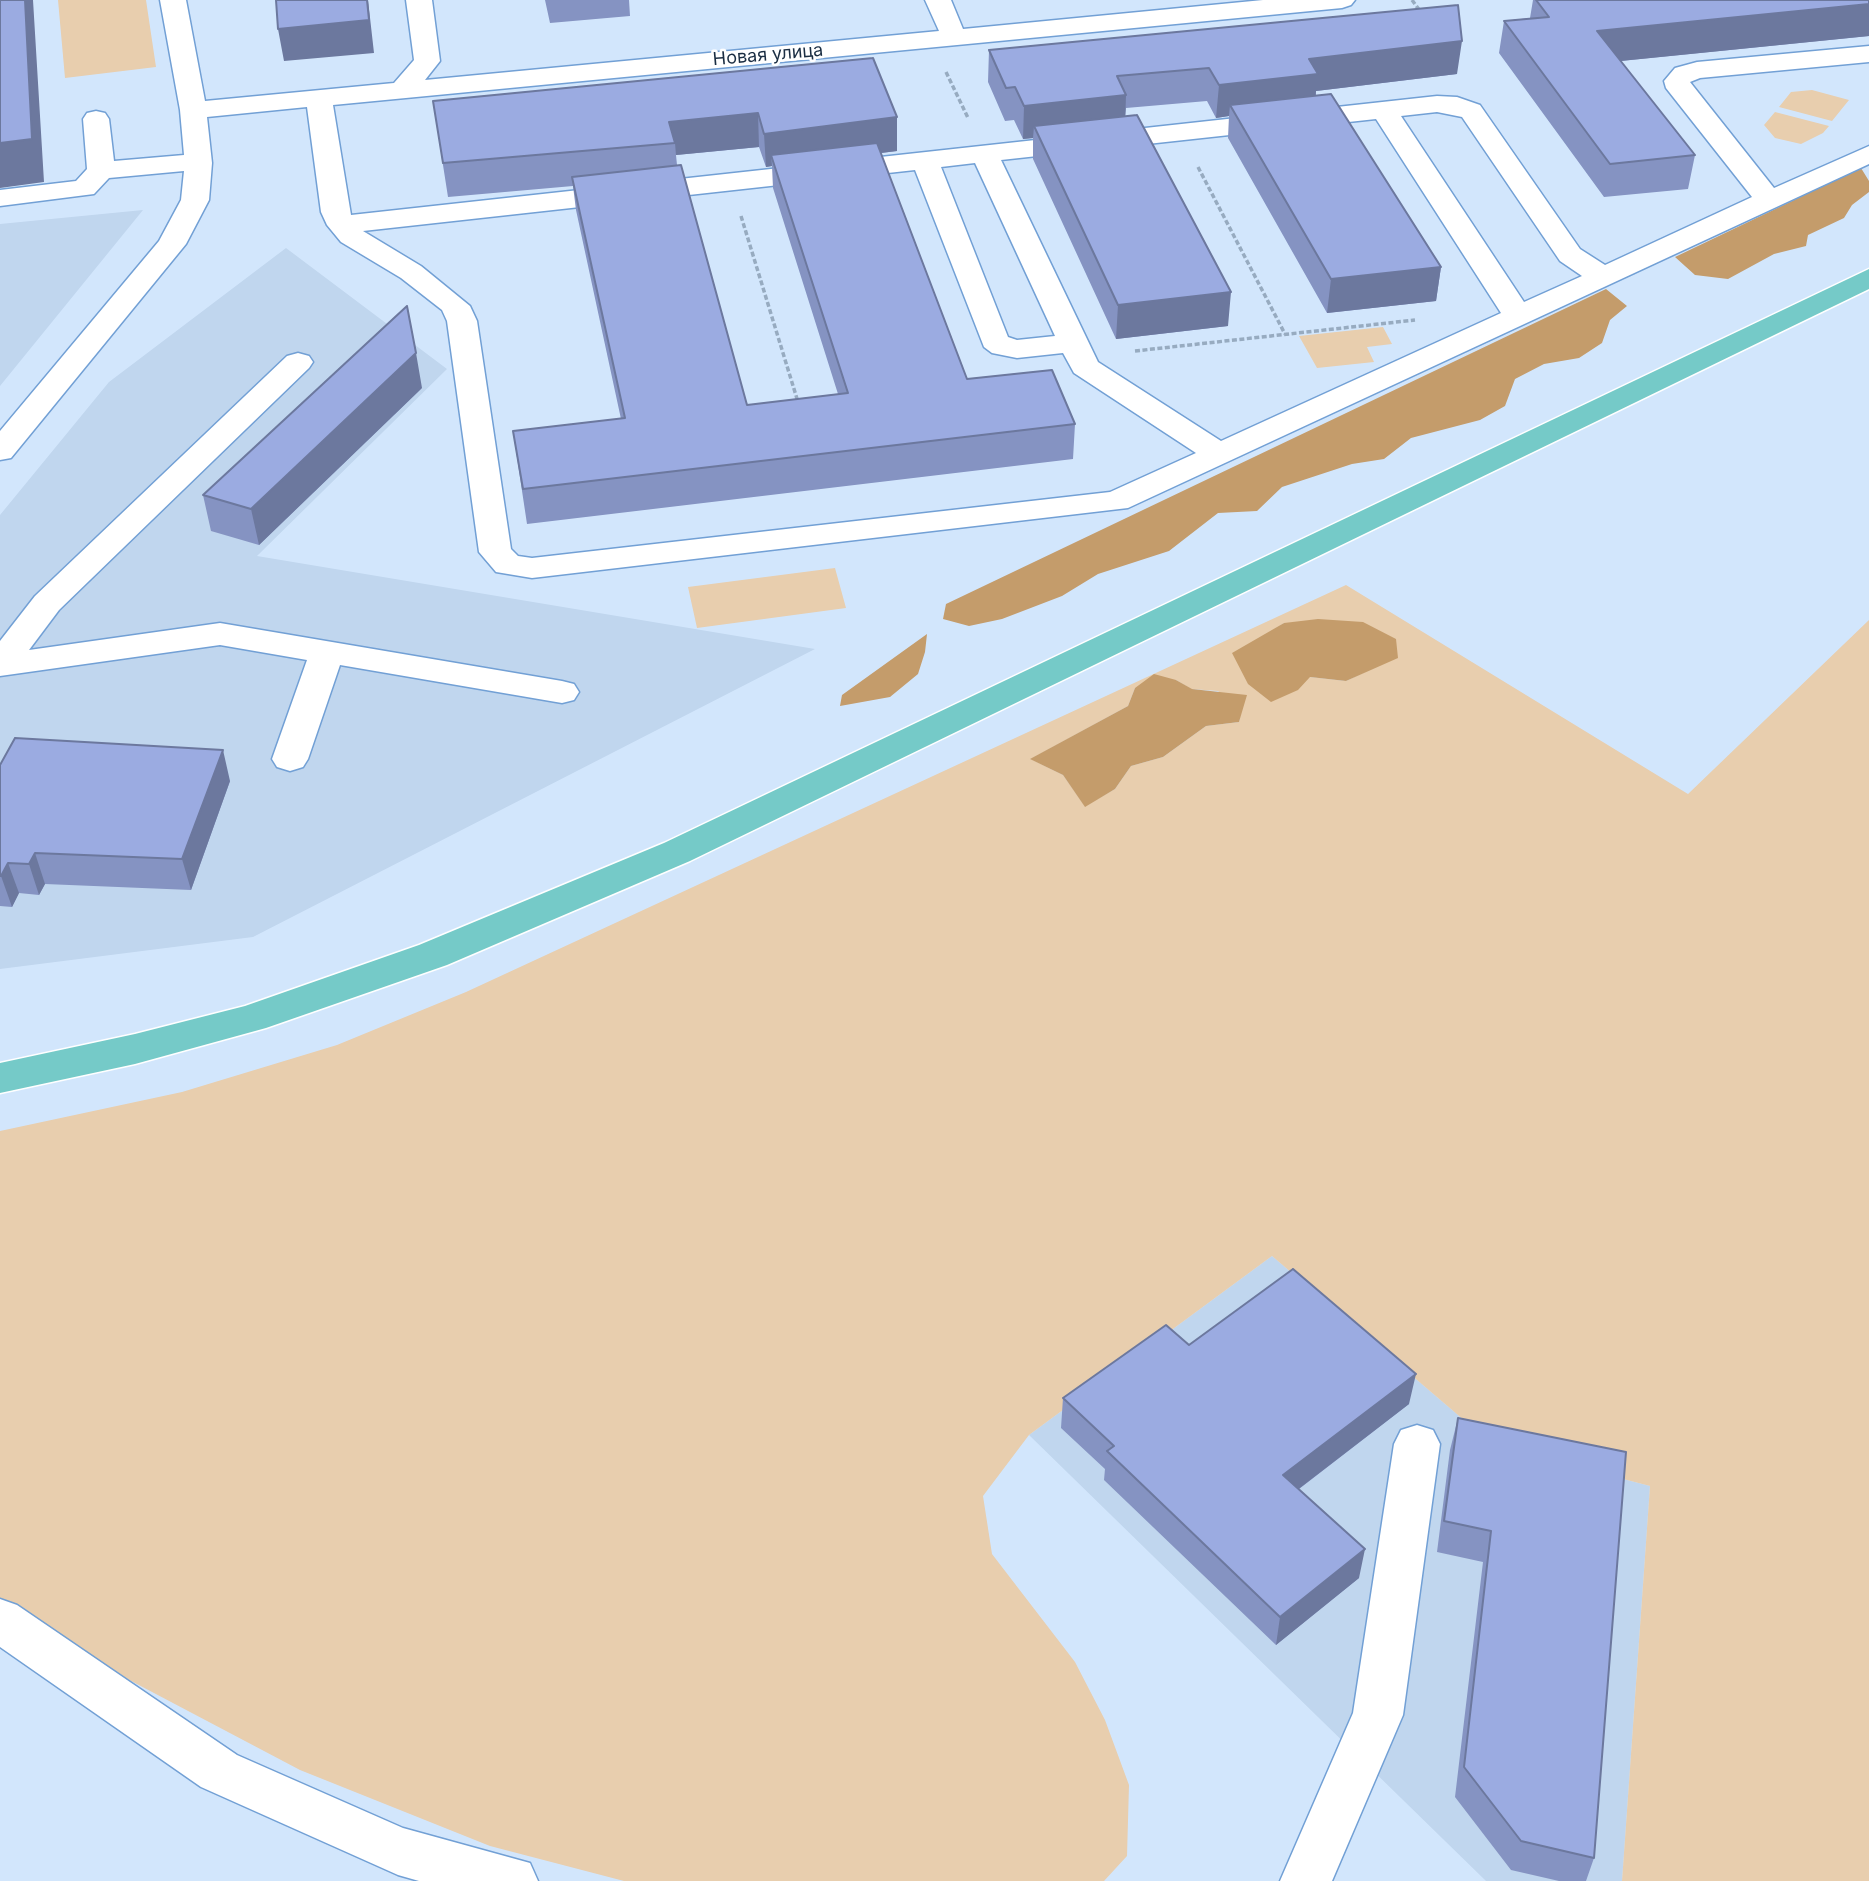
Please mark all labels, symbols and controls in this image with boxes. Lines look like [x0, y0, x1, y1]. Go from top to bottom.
street label: Новая улица [712, 39, 824, 71]

